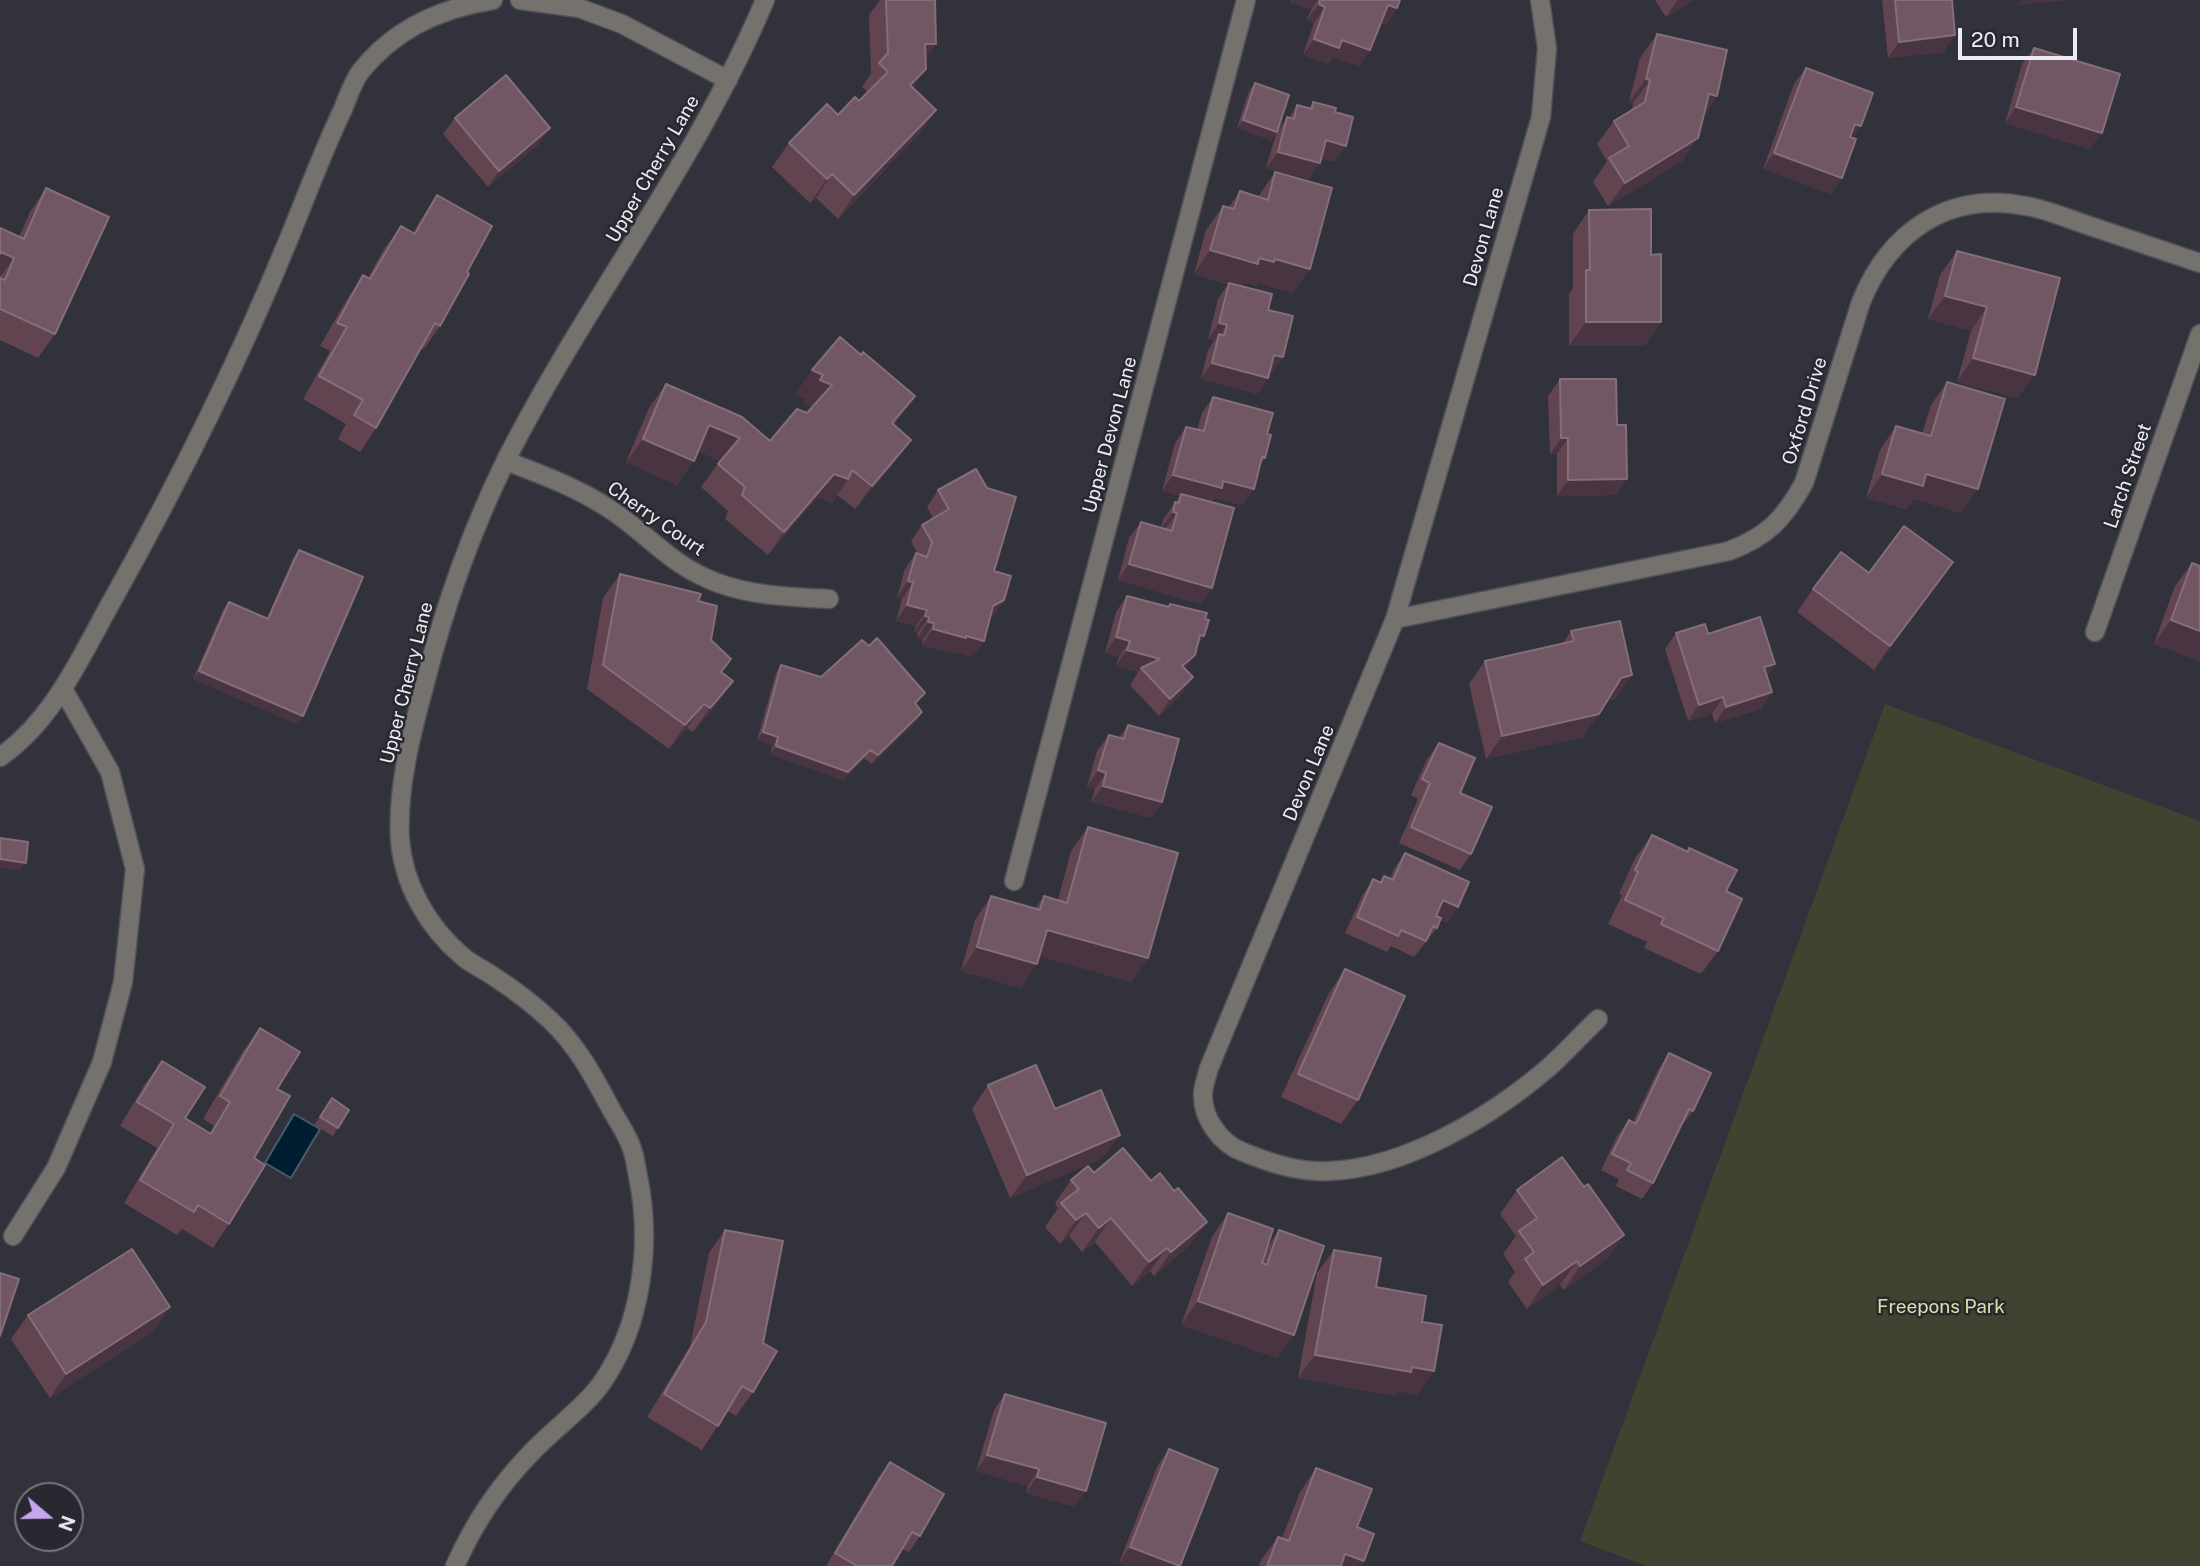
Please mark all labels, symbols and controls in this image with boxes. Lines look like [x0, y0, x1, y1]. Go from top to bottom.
scale bar [1962, 14, 2081, 58]
text: 20 m [1971, 27, 2020, 52]
street label: Upper Cherry Lane [602, 91, 704, 247]
street label: Devon Lane [1459, 185, 1509, 289]
street label: Upper Devon Lane [1078, 354, 1142, 516]
street label: Oxford Drive [1778, 354, 1832, 468]
street label: Larch Street [2099, 420, 2157, 532]
street label: Cherry Court [603, 477, 709, 561]
street label: Upper Cherry Lane [376, 600, 438, 766]
street label: Devon Lane [1279, 721, 1339, 825]
park label: Freepons Park [1877, 1296, 2005, 1318]
north arrow [14, 1482, 84, 1552]
text: N [54, 1513, 80, 1534]

